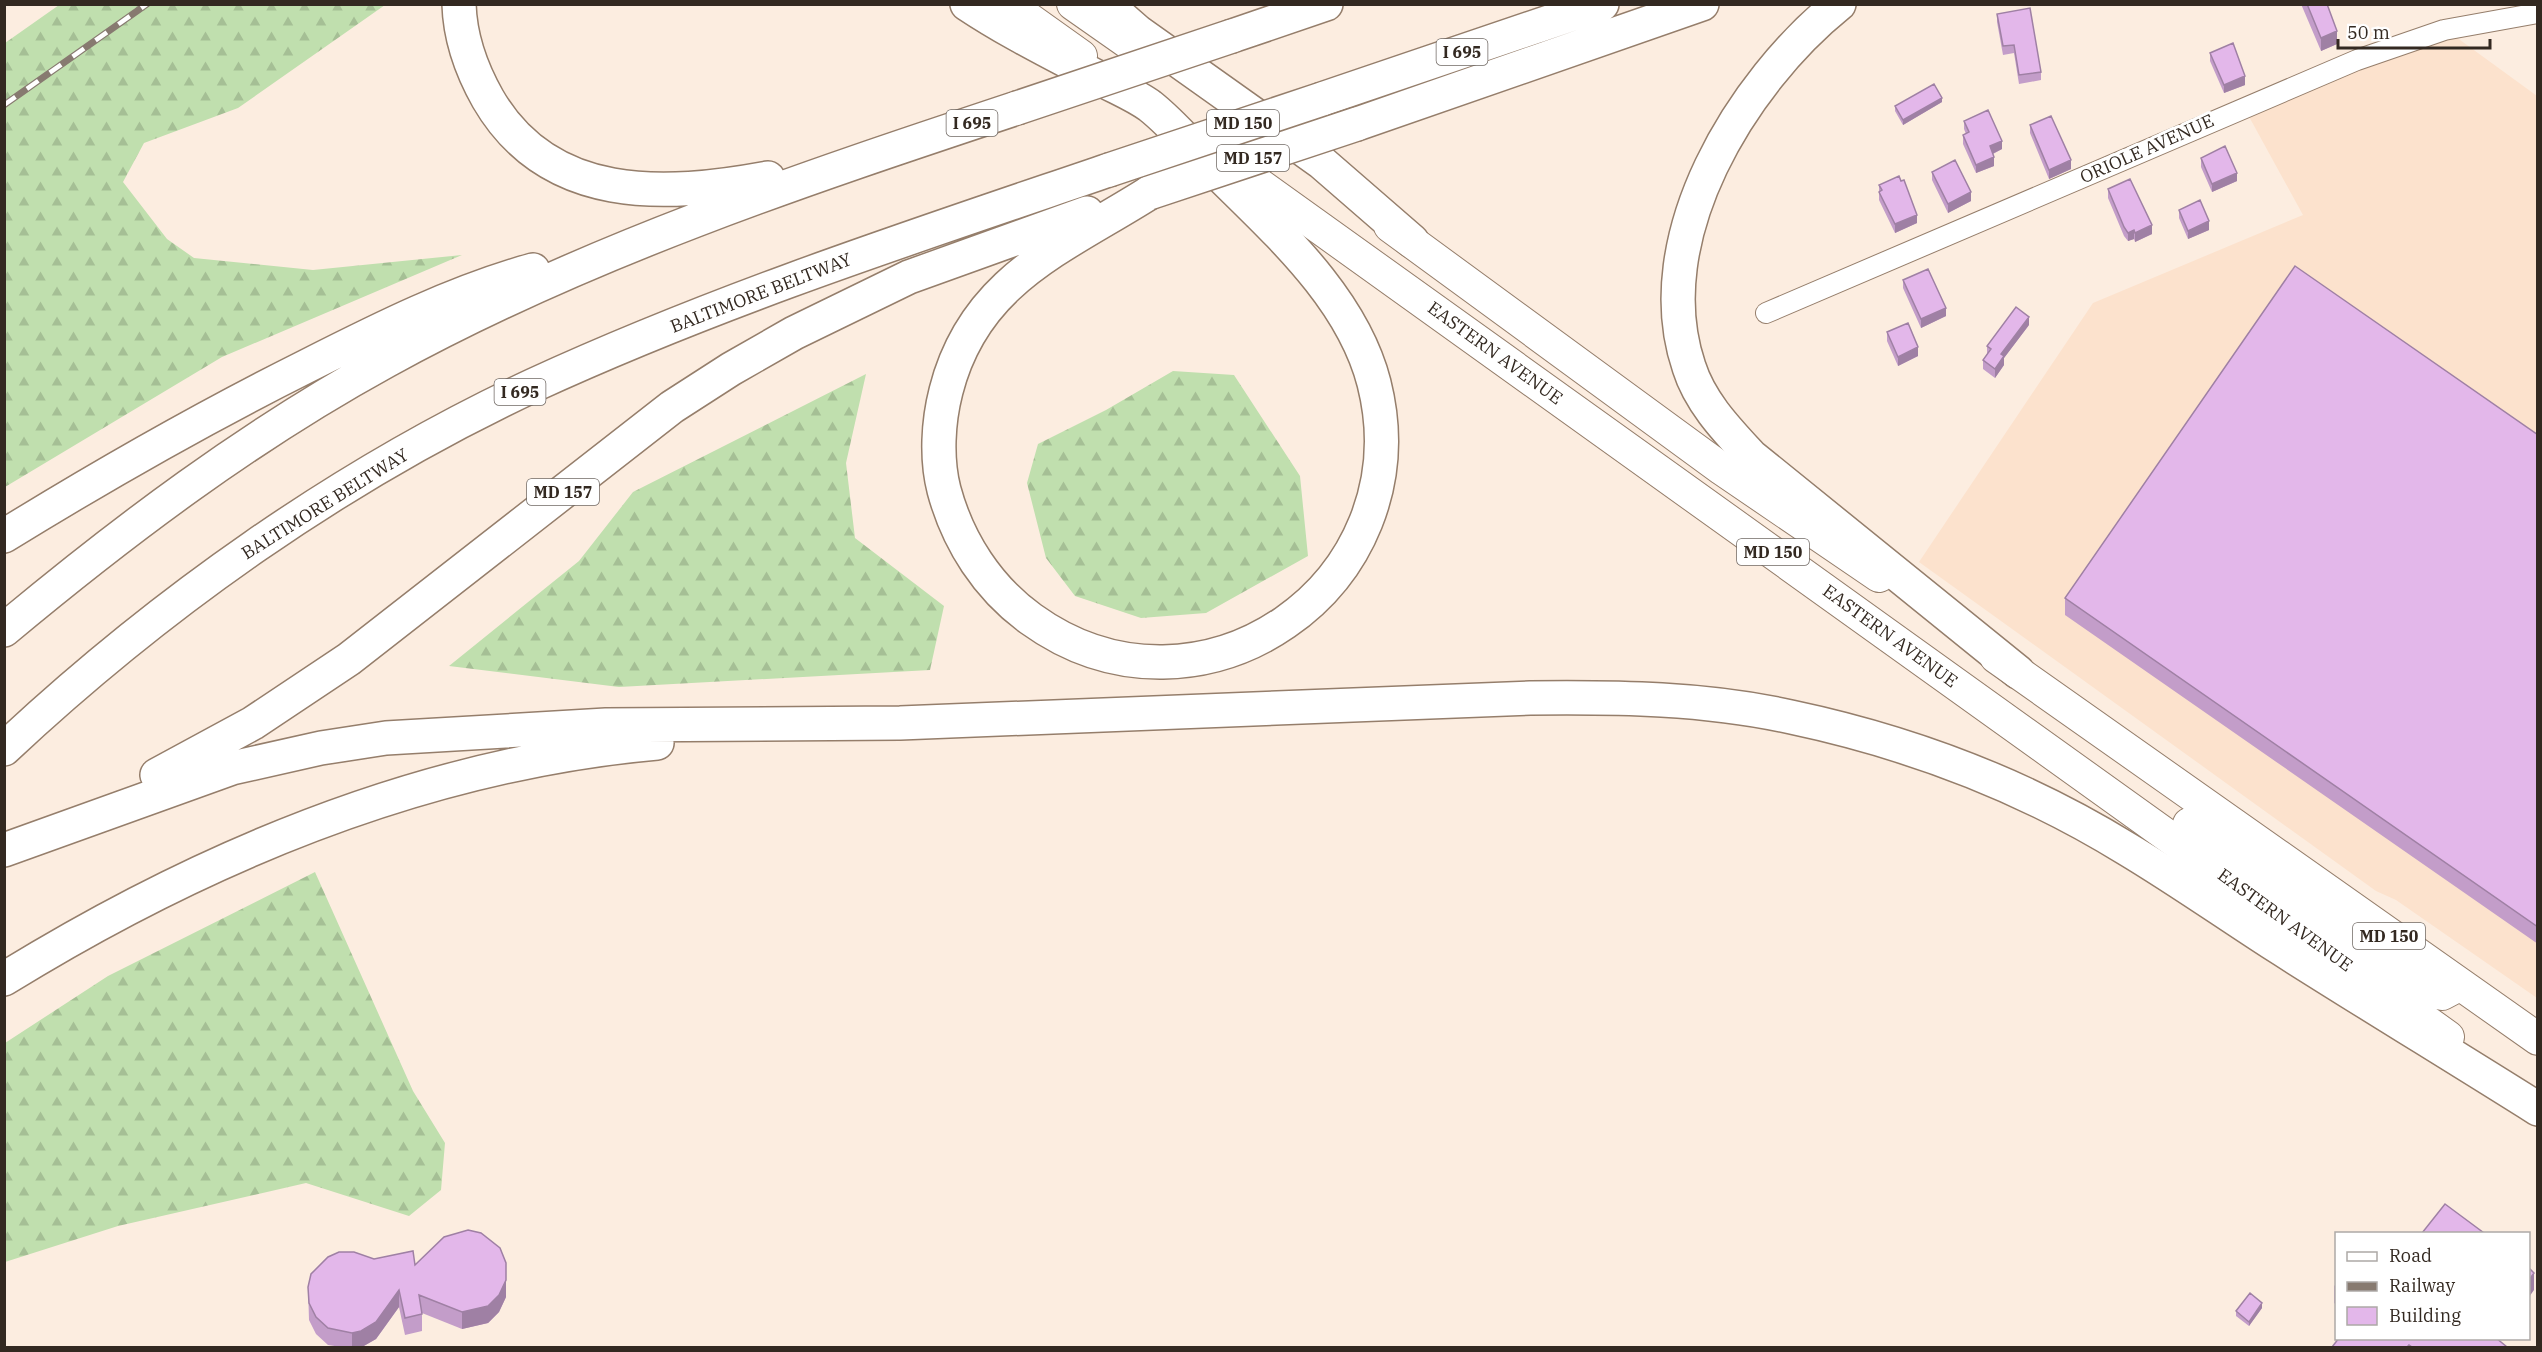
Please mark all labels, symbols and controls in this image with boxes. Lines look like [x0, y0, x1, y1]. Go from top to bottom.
scale bar [2338, 12, 2490, 50]
text: 50 m [2347, 21, 2390, 44]
road number: I 695 [1436, 39, 1488, 65]
street label: ORIOLE AVENUE [2076, 109, 2217, 188]
road number: I 695 [946, 110, 998, 136]
road number: MD 150 [1207, 110, 1279, 136]
road number: MD 157 [1217, 145, 1289, 171]
street label: BALTIMORE BELTWAY [667, 247, 855, 338]
street label: EASTERN AVENUE [1423, 296, 1567, 409]
road number: I 695 [494, 379, 546, 405]
street label: BALTIMORE BELTWAY [237, 443, 413, 564]
road number: MD 157 [527, 479, 599, 505]
road number: MD 150 [1737, 539, 1809, 565]
street label: EASTERN AVENUE [1818, 579, 1962, 692]
street label: EASTERN AVENUE [2213, 863, 2357, 976]
road number: MD 150 [2353, 923, 2425, 949]
legend [2335, 1232, 2530, 1340]
text: Road [2389, 1244, 2432, 1267]
text: Railway [2389, 1274, 2455, 1297]
text: Building [2389, 1304, 2461, 1327]

